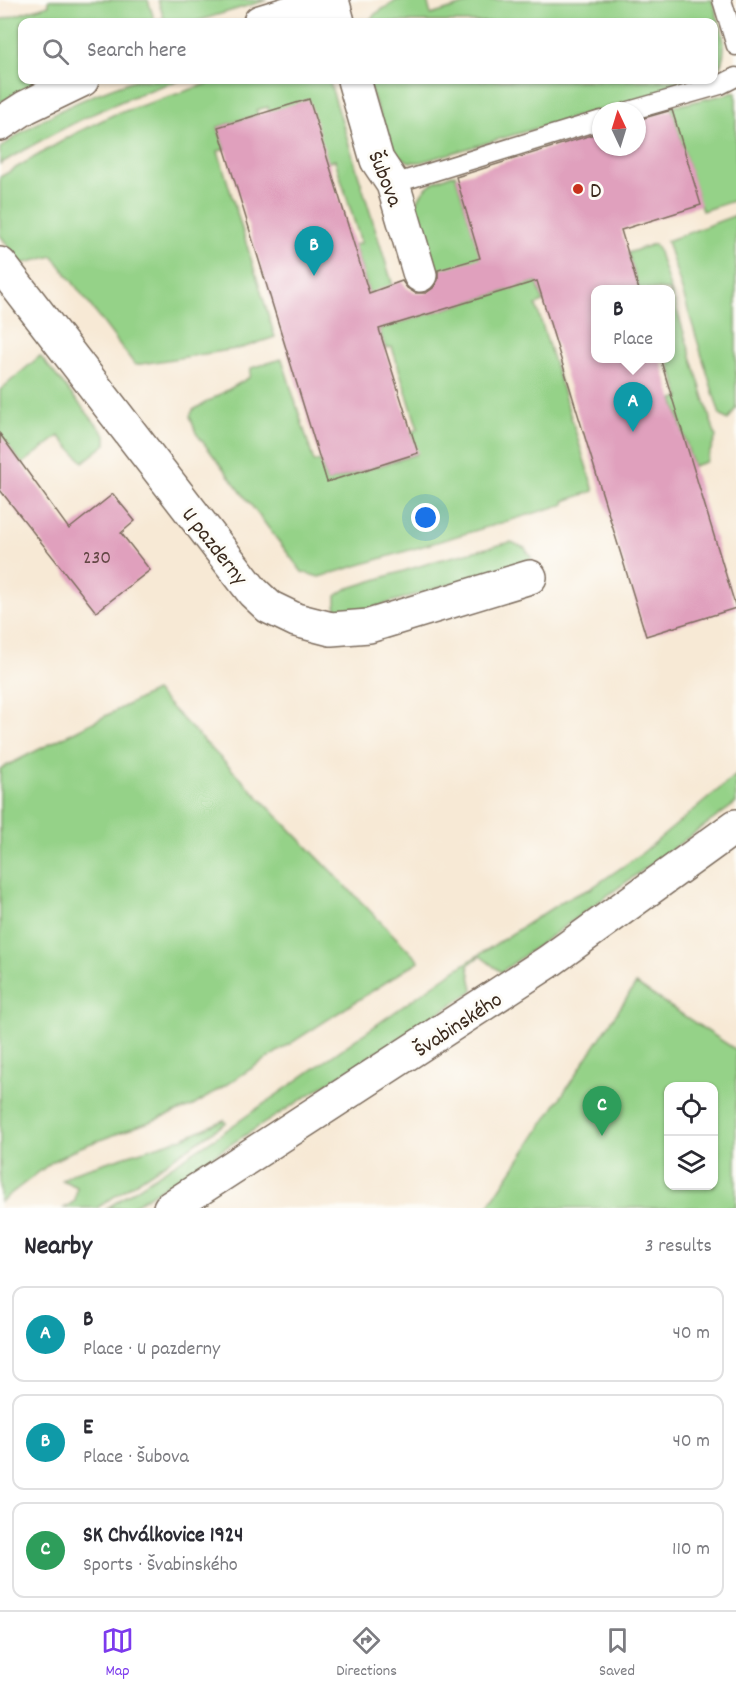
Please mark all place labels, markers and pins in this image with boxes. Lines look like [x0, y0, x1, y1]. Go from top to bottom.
place label: D [590, 177, 601, 208]
marker: D [571, 182, 585, 196]
pin: B [294, 226, 334, 276]
pin: A [614, 382, 652, 432]
pin: C [582, 1086, 622, 1136]

